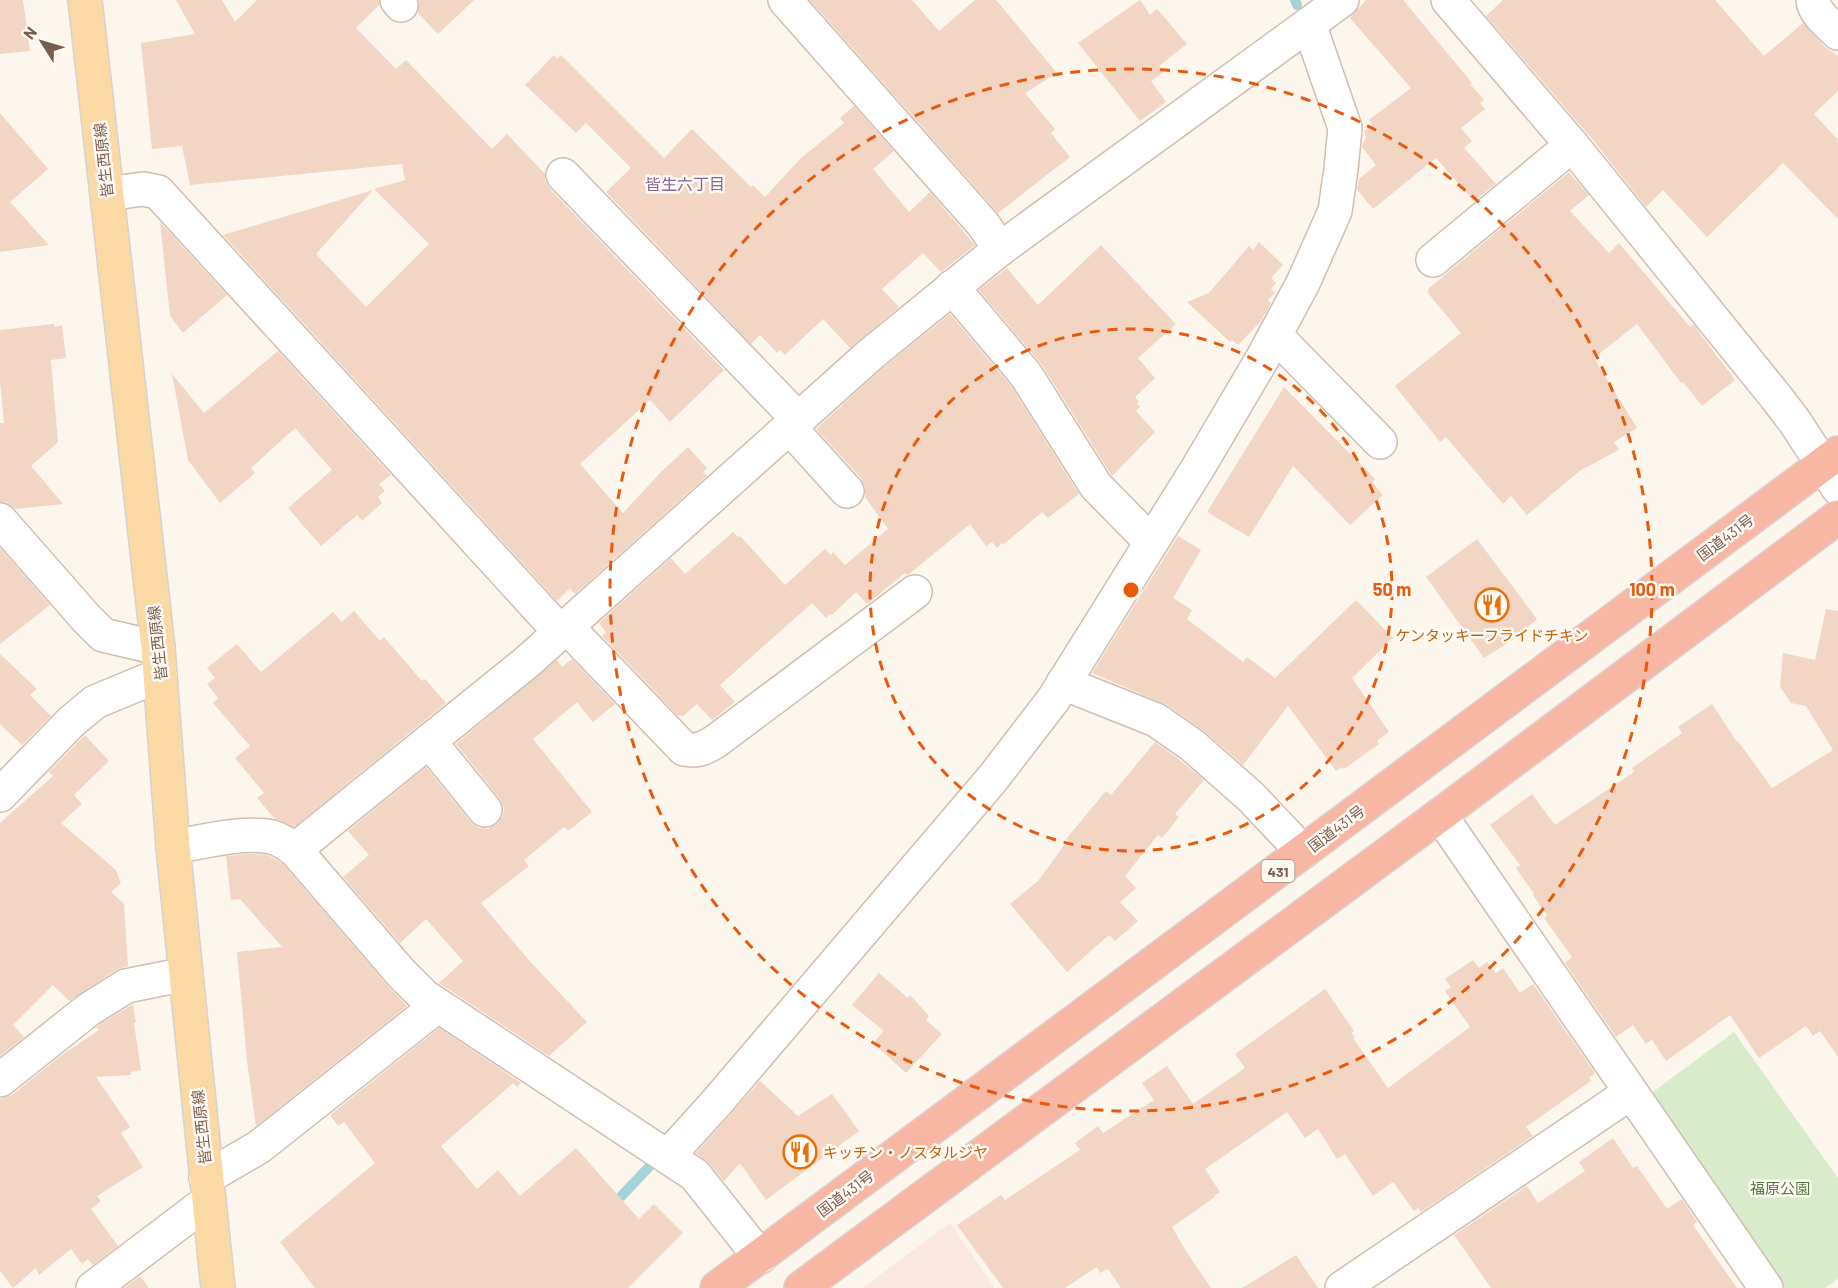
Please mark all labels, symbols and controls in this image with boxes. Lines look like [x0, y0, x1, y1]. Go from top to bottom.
north arrow [12, 12, 72, 72]
text: N [19, 23, 40, 43]
street label: 皆生西原線 [90, 122, 116, 198]
district label: 皆生六丁目 [645, 174, 725, 193]
street label: 国道431号 [1693, 510, 1757, 564]
text: 50 m [1373, 578, 1411, 600]
text: 100 m [1629, 578, 1675, 600]
centre of rings [1121, 580, 1141, 600]
restaurant icon: ケンタッキーフライドチキン [1474, 587, 1510, 623]
street label: 皆生西原線 [144, 605, 170, 681]
place label: ケンタッキーフライドチキン [1395, 626, 1589, 644]
street label: 国道431号 [1304, 801, 1368, 855]
road number: 431 [1262, 860, 1294, 882]
street label: 皆生西原線 [188, 1089, 214, 1165]
restaurant icon: キッチン・ノスタルジヤ [782, 1134, 818, 1170]
place label: キッチン・ノスタルジヤ [823, 1143, 988, 1161]
street label: 国道431号 [813, 1166, 877, 1220]
park label: 福原公園 [1750, 1179, 1810, 1197]

